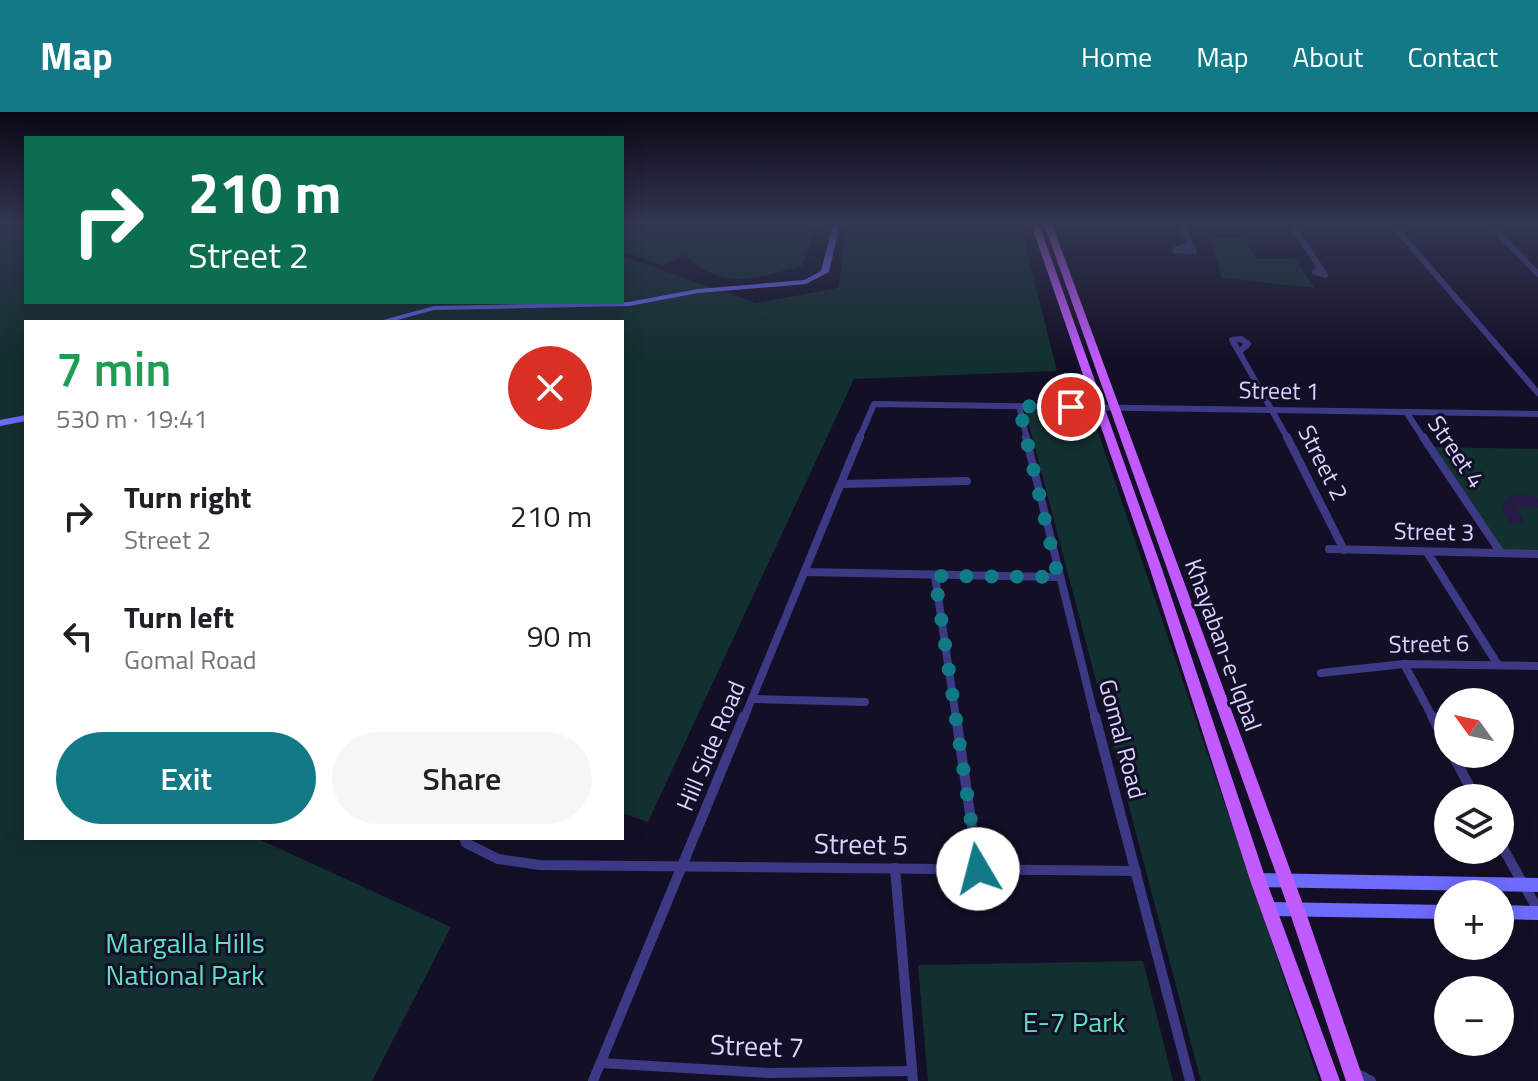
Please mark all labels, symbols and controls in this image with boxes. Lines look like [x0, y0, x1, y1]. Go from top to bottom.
text: Map [40, 27, 113, 85]
text: Home [1081, 35, 1152, 78]
text: Map [1196, 35, 1249, 78]
text: About [1293, 35, 1363, 78]
text: Contact [1407, 35, 1498, 78]
text: 210 m [188, 150, 341, 235]
icon: right [56, 168, 160, 272]
text: Street 2 [188, 227, 309, 282]
text: 7 min [56, 332, 171, 405]
button: close [508, 346, 592, 430]
street label: Street 1 [1238, 371, 1320, 409]
pin [1037, 373, 1105, 441]
icon: arrive [1049, 385, 1093, 429]
text: 530 m · 19:41 [56, 399, 208, 438]
street label: Street 4 [1419, 408, 1494, 495]
street label: Street 2 [1290, 418, 1358, 507]
text: Turn right [124, 474, 252, 520]
text: 210 m [510, 493, 592, 539]
icon: right [56, 494, 100, 538]
street label: Street 3 [1393, 512, 1475, 550]
text: Street 2 [124, 520, 211, 559]
street label: Khayaban-e-Iqbal [1176, 553, 1272, 736]
text: Turn left [124, 594, 234, 640]
text: 90 m [527, 613, 592, 659]
icon: left [56, 614, 100, 658]
street label: Street 6 [1388, 624, 1470, 662]
text: Gomal Road [124, 640, 257, 679]
street label: Hill Side Road [667, 675, 754, 816]
street label: Gomal Road [1090, 675, 1156, 802]
north arrow [1434, 688, 1514, 768]
map controls [1434, 688, 1514, 1056]
button: Exit [56, 732, 316, 824]
button: Share [332, 732, 592, 824]
button: layers [1434, 784, 1514, 864]
street label: Street 5 [814, 821, 908, 866]
position arrow [936, 827, 1020, 911]
button: + [1434, 880, 1514, 960]
park label: Margalla Hills National Park [105, 921, 265, 996]
button: − [1434, 976, 1514, 1056]
park label: E-7 Park [1023, 1000, 1125, 1043]
street label: Street 7 [709, 1022, 805, 1069]

